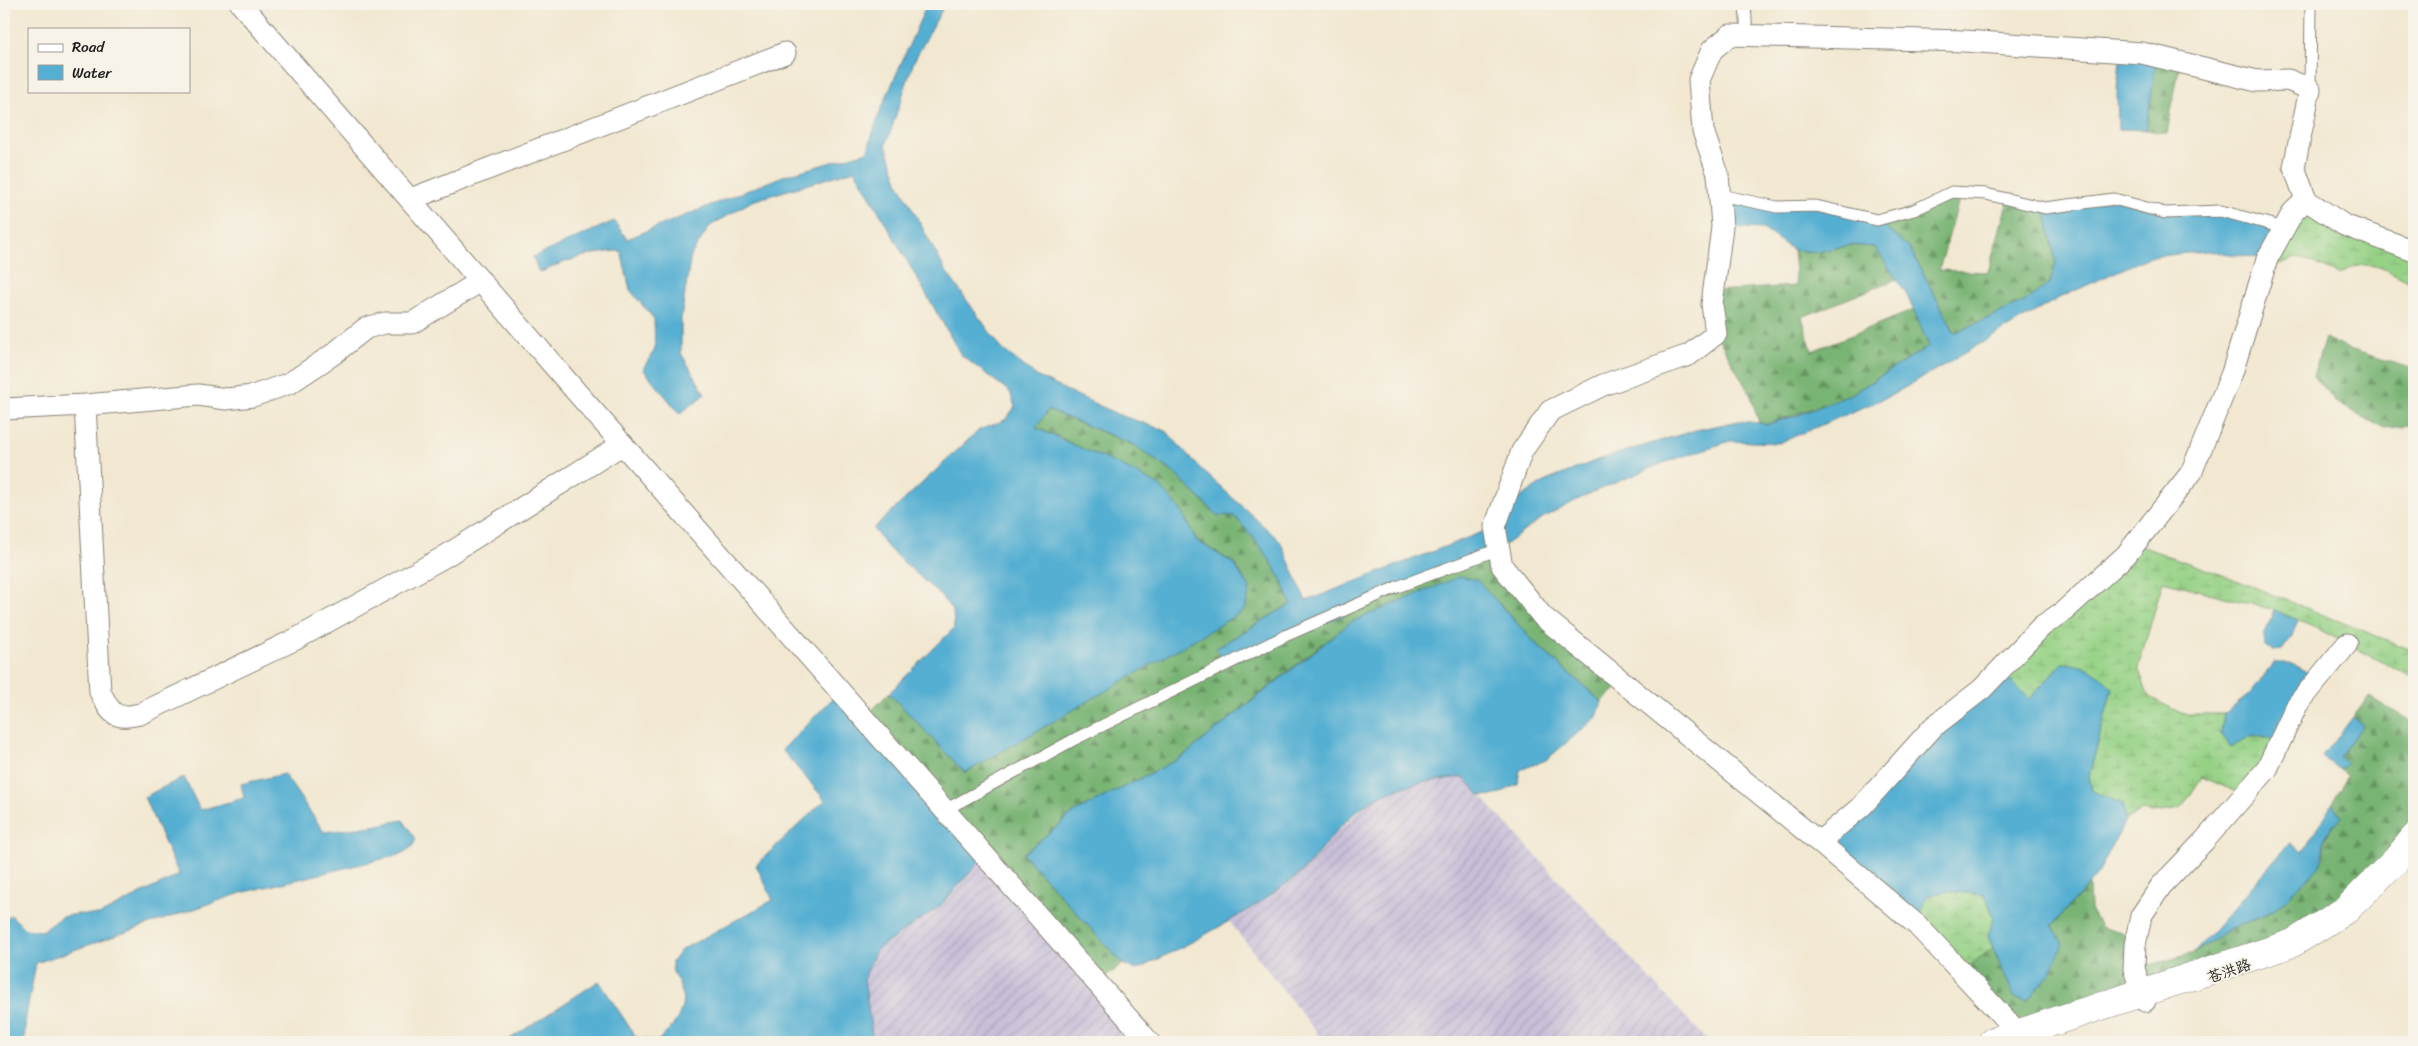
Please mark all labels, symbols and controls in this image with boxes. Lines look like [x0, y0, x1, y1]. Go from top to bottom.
legend [28, 28, 190, 92]
text: Road [72, 34, 105, 60]
text: Water [72, 60, 112, 86]
street label: 苍洪路 [2203, 951, 2255, 991]

